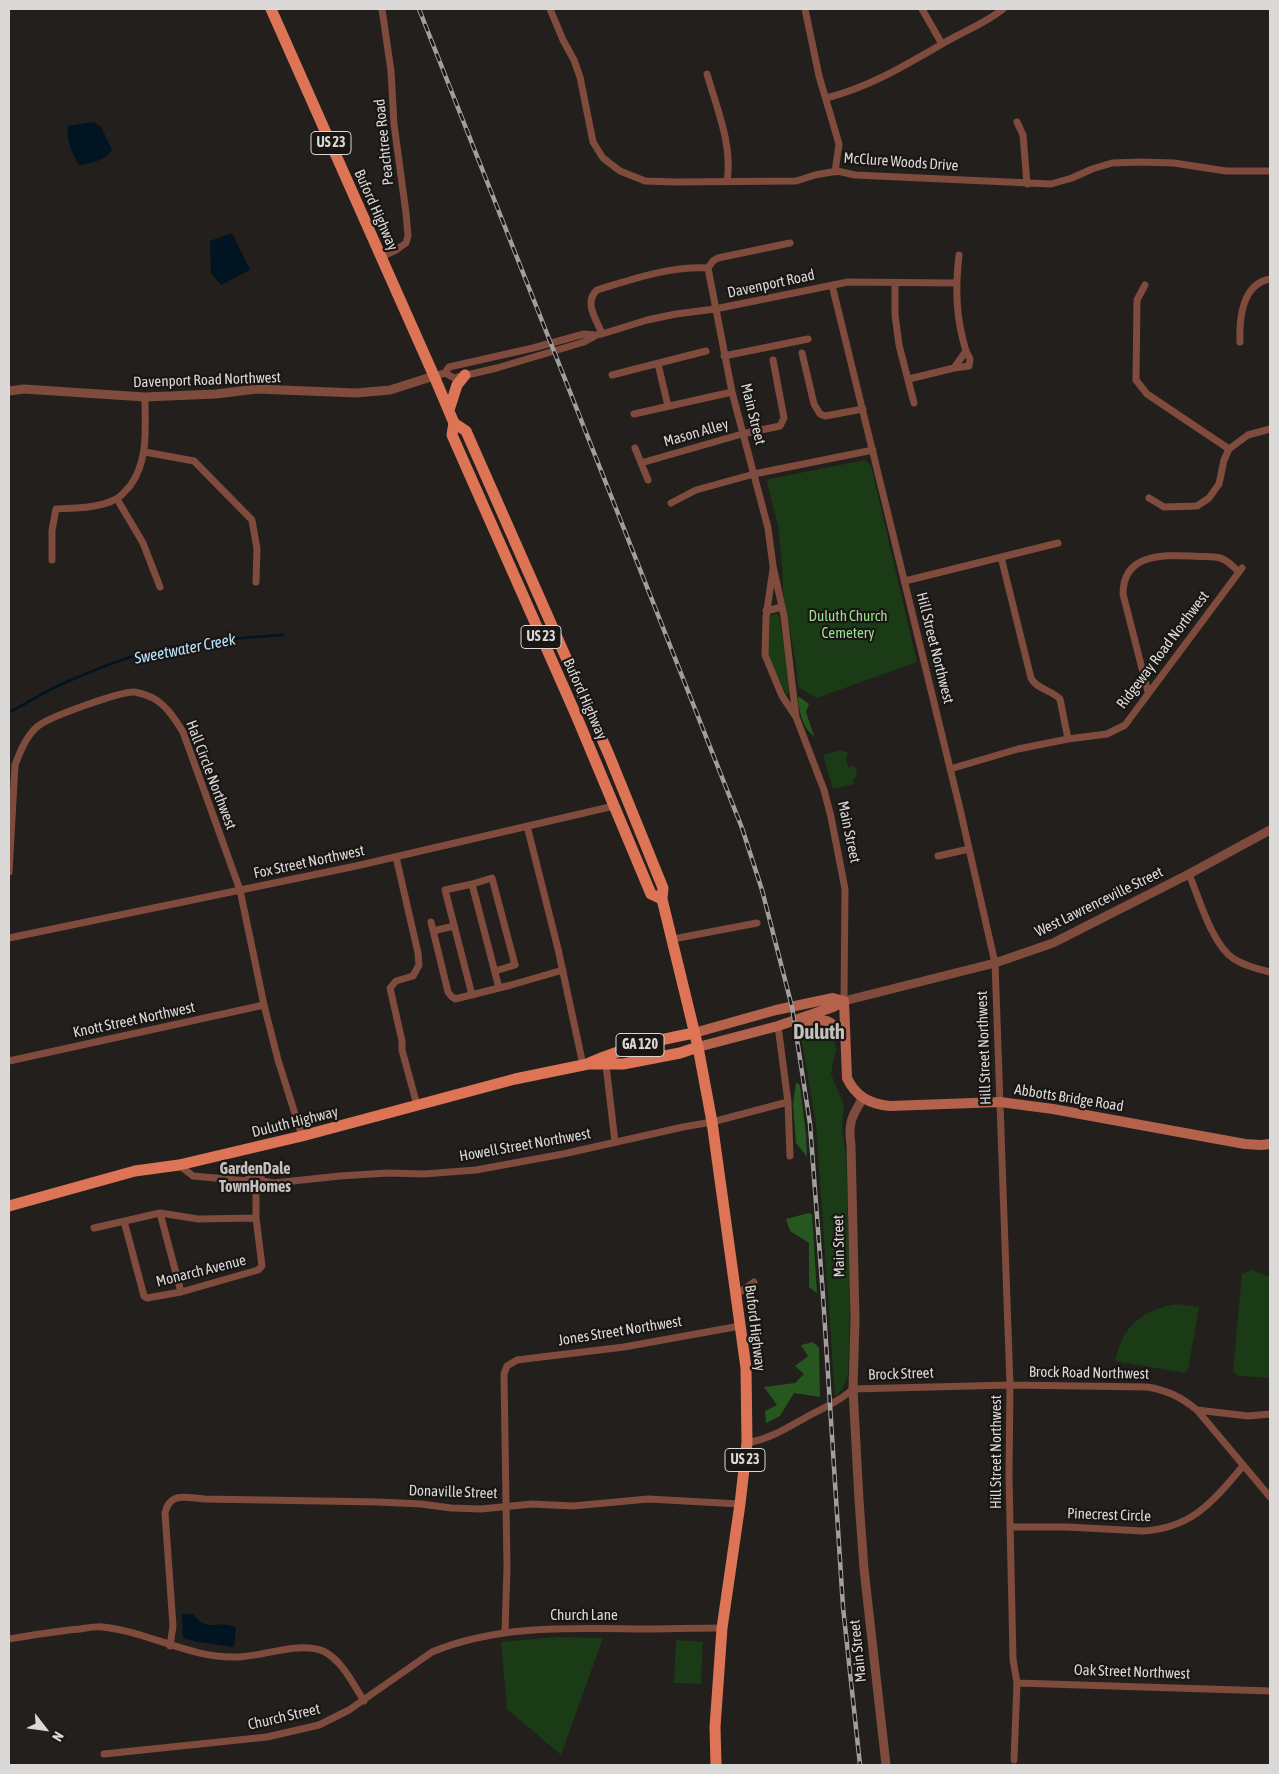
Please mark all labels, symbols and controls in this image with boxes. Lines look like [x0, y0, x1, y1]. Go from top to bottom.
street label: Peachtree Road [371, 98, 397, 186]
road number: US 23 [311, 132, 351, 154]
street label: McClure Woods Drive [843, 149, 959, 175]
street label: Buford Highway [350, 167, 402, 253]
street label: Davenport Road [726, 266, 816, 302]
street label: Davenport Road Northwest [133, 368, 281, 392]
street label: Main Street [737, 381, 769, 447]
street label: Mason Alley [661, 415, 731, 451]
street label: Ridgeway Road Northwest [1113, 588, 1213, 712]
street label: Hill Street Northwest [912, 590, 958, 706]
park label: Duluth Church Cemetery [808, 607, 888, 642]
road number: US 23 [521, 626, 561, 649]
water label: Sweetwater Creek [133, 630, 237, 668]
street label: Buford Highway [559, 656, 611, 742]
street label: Hall Circle Northwest [182, 718, 240, 832]
street label: Main Street [834, 799, 864, 865]
street label: Fox Street Northwest [252, 841, 366, 883]
street label: West Lawrenceville Street [1032, 863, 1166, 941]
street label: Hill Street Northwest [973, 991, 995, 1105]
street label: Knott Street Northwest [71, 998, 197, 1042]
district label: Duluth [793, 1021, 845, 1045]
road number: GA 120 [616, 1034, 664, 1056]
street label: Abbotts Bridge Road [1013, 1080, 1125, 1116]
street label: Duluth Highway [250, 1103, 340, 1141]
street label: Howell Street Northwest [458, 1125, 592, 1165]
district label: GardenDale TownHomes [219, 1159, 291, 1197]
street label: Main Street [829, 1214, 849, 1278]
street label: Monarch Avenue [154, 1251, 248, 1291]
street label: Buford Highway [741, 1284, 769, 1372]
street label: Jones Street Northwest [557, 1312, 683, 1350]
street label: Brock Road Northwest [1029, 1363, 1149, 1383]
street label: Brock Street [868, 1364, 934, 1384]
street label: Hill Street Northwest [987, 1395, 1005, 1509]
road number: US 23 [725, 1448, 765, 1472]
street label: Donaville Street [408, 1481, 498, 1503]
street label: Pinecrest Circle [1067, 1505, 1151, 1525]
street label: Church Lane [550, 1606, 618, 1624]
street label: Main Street [846, 1619, 870, 1683]
street label: Oak Street Northwest [1074, 1661, 1190, 1683]
street label: Church Street [246, 1700, 322, 1734]
north arrow [20, 1704, 70, 1754]
text: N [49, 1729, 67, 1744]

